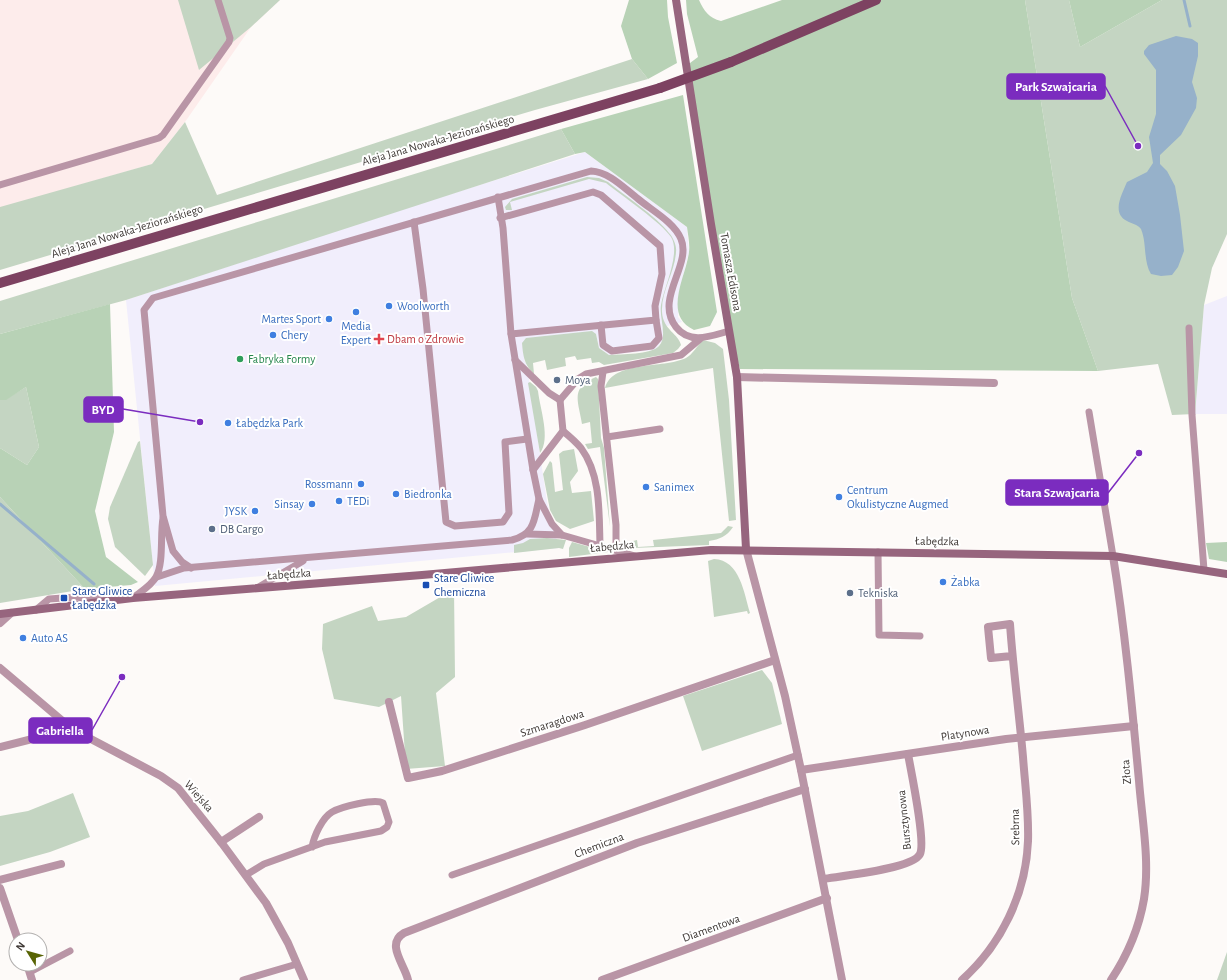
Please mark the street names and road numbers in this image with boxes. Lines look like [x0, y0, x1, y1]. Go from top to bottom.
street label: Aleja Jana Nowaka-Jeziorańskiego [360, 112, 516, 168]
street label: Aleja Jana Nowaka-Jeziorańskiego [50, 202, 205, 261]
street label: Tomasza Edisona [718, 232, 744, 313]
street label: Łabędzka [915, 535, 960, 547]
street label: Łabędzka [589, 538, 635, 554]
street label: Łabędzka [266, 566, 312, 582]
street label: Szmaragdowa [519, 707, 586, 739]
street label: Platynowa [940, 723, 991, 744]
street label: Złota [1119, 759, 1133, 785]
street label: Wiejska [181, 778, 216, 815]
street label: Bursztynowa [895, 789, 914, 850]
street label: Srebrna [1009, 808, 1021, 845]
street label: Chemiczna [573, 830, 626, 860]
street label: Diamentowa [681, 912, 742, 944]

